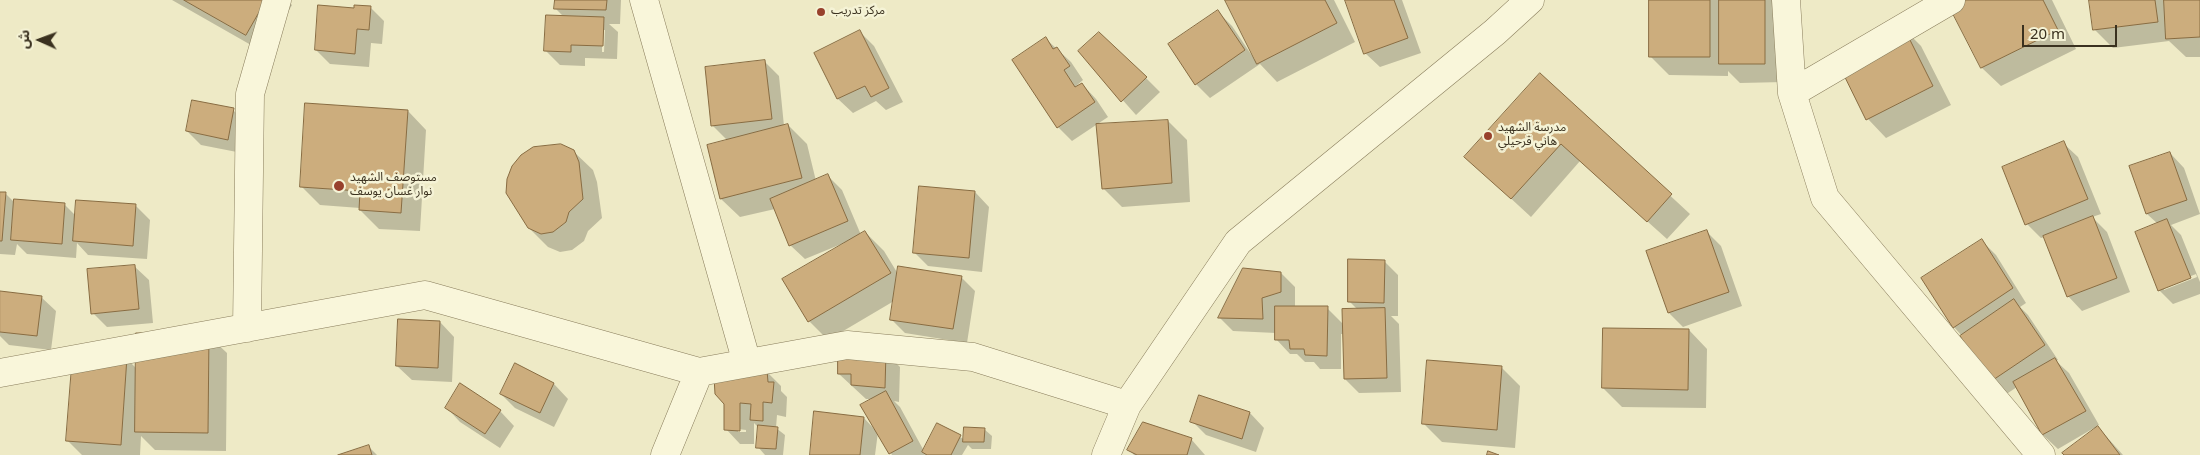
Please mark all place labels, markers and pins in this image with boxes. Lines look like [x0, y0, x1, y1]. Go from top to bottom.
place label: مركز تدريب [831, 5, 885, 19]
marker: مركز تدريب [815, 6, 827, 18]
place label: مدرسة الشهيد هاني قرحيلي [1498, 122, 1566, 150]
marker: مدرسة الشهيد هاني قرحيلي [1482, 130, 1494, 142]
place label: مستوصف الشهيد نوار غسان يوسف [350, 172, 437, 200]
marker: مستوصف الشهيد نوار غسان يوسف [332, 179, 346, 193]

